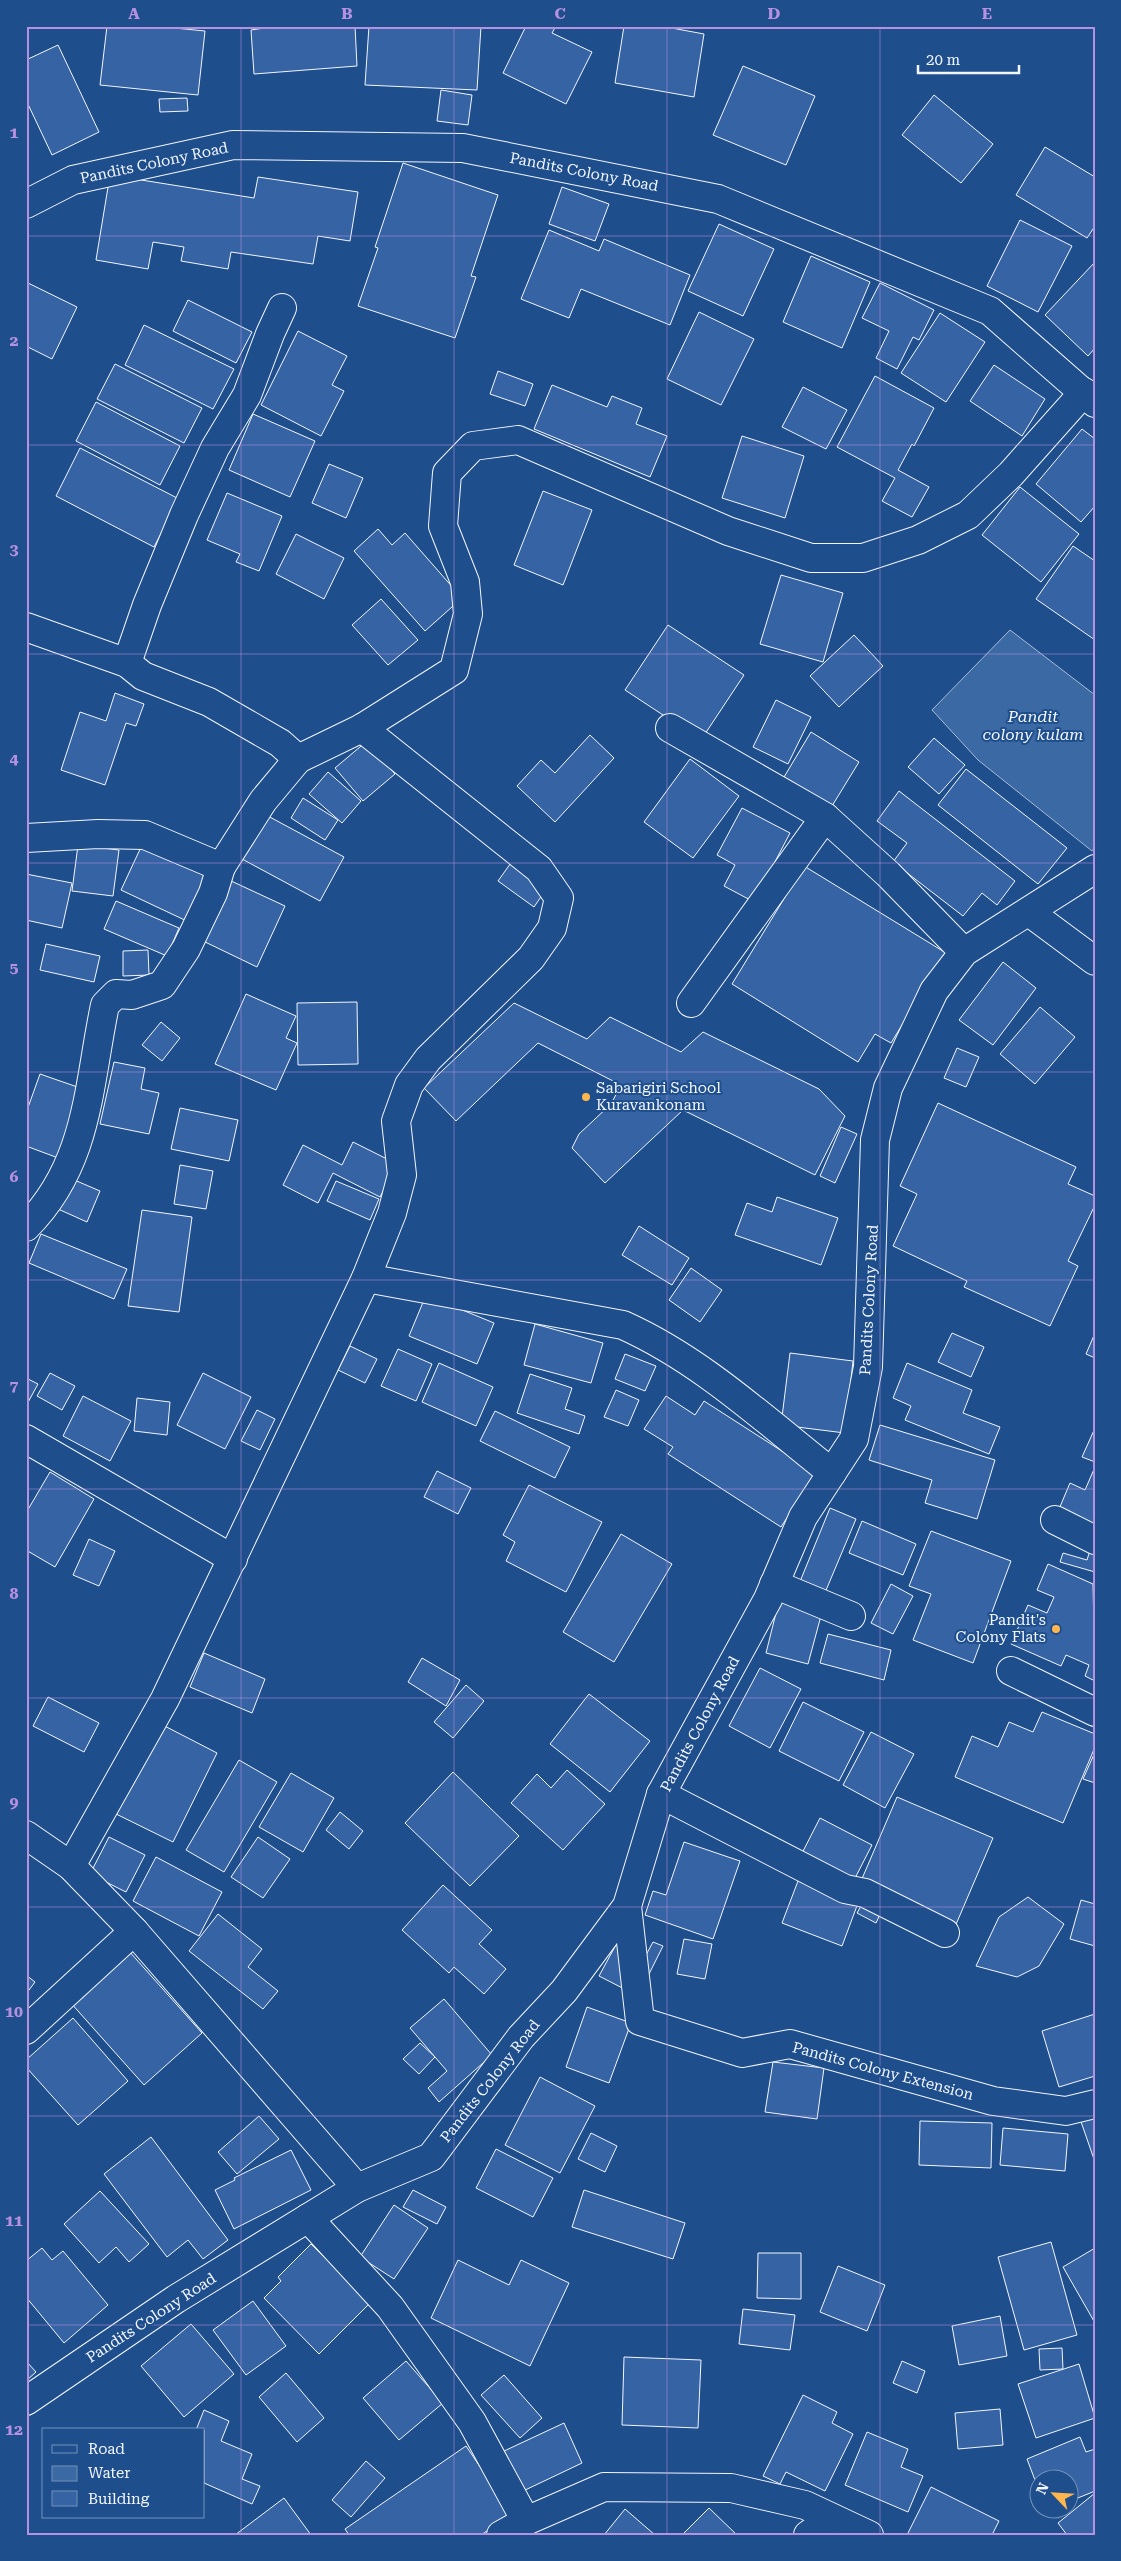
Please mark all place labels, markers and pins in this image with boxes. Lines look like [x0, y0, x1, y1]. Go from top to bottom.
place label: Sabarigiri School Kuravankonam [596, 1079, 721, 1114]
marker: Sabarigiri School Kuravankonam [580, 1091, 592, 1103]
place label: Pandit's Colony Flats [956, 1611, 1046, 1646]
marker: Pandit's Colony Flats [1050, 1623, 1062, 1635]

